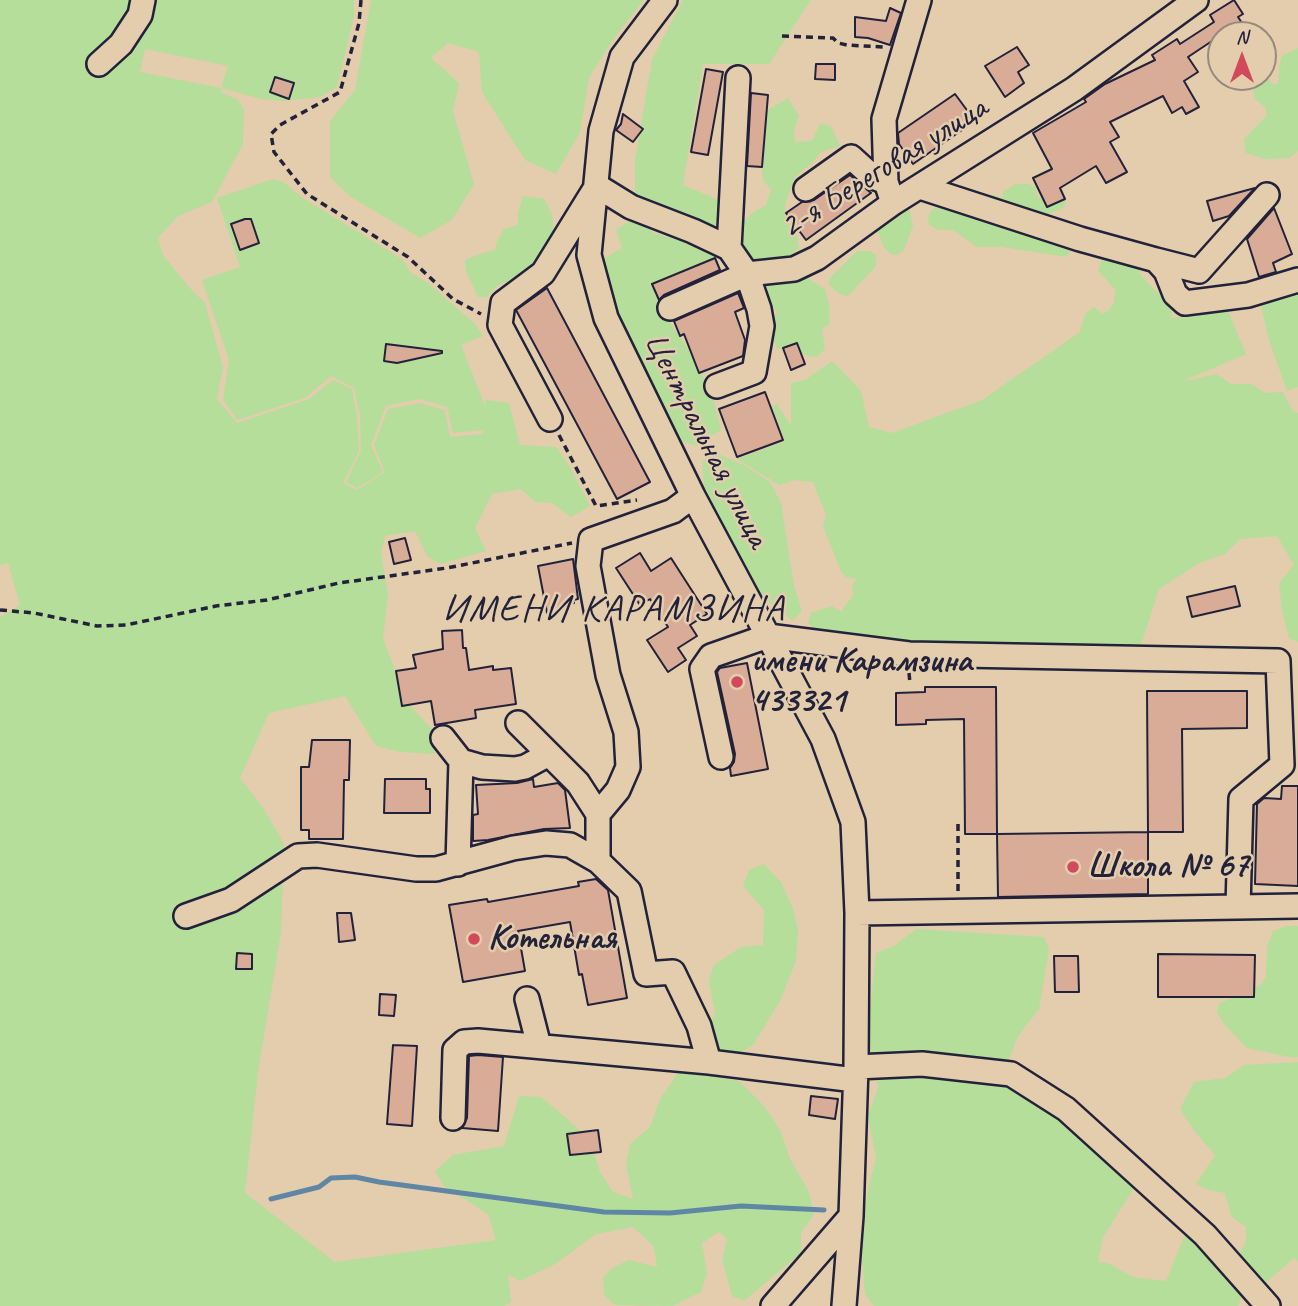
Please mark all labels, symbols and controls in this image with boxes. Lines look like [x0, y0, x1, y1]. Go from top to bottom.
north arrow [1207, 21, 1277, 91]
text: N [1236, 25, 1248, 49]
street label: 2-я Береговая улица [772, 87, 996, 249]
street label: Центральная улица [634, 325, 778, 555]
district label: ИМЕНИ КАРАМЗИНА [445, 587, 783, 633]
place label: имени Карамзина 433321 [751, 641, 972, 723]
marker: имени Карамзина 433321 [729, 674, 745, 690]
place label: Школа № 67 [1087, 846, 1248, 888]
marker: Школа № 67 [1065, 859, 1081, 875]
place label: Котельная [488, 918, 616, 960]
marker: Котельная [466, 931, 482, 947]

